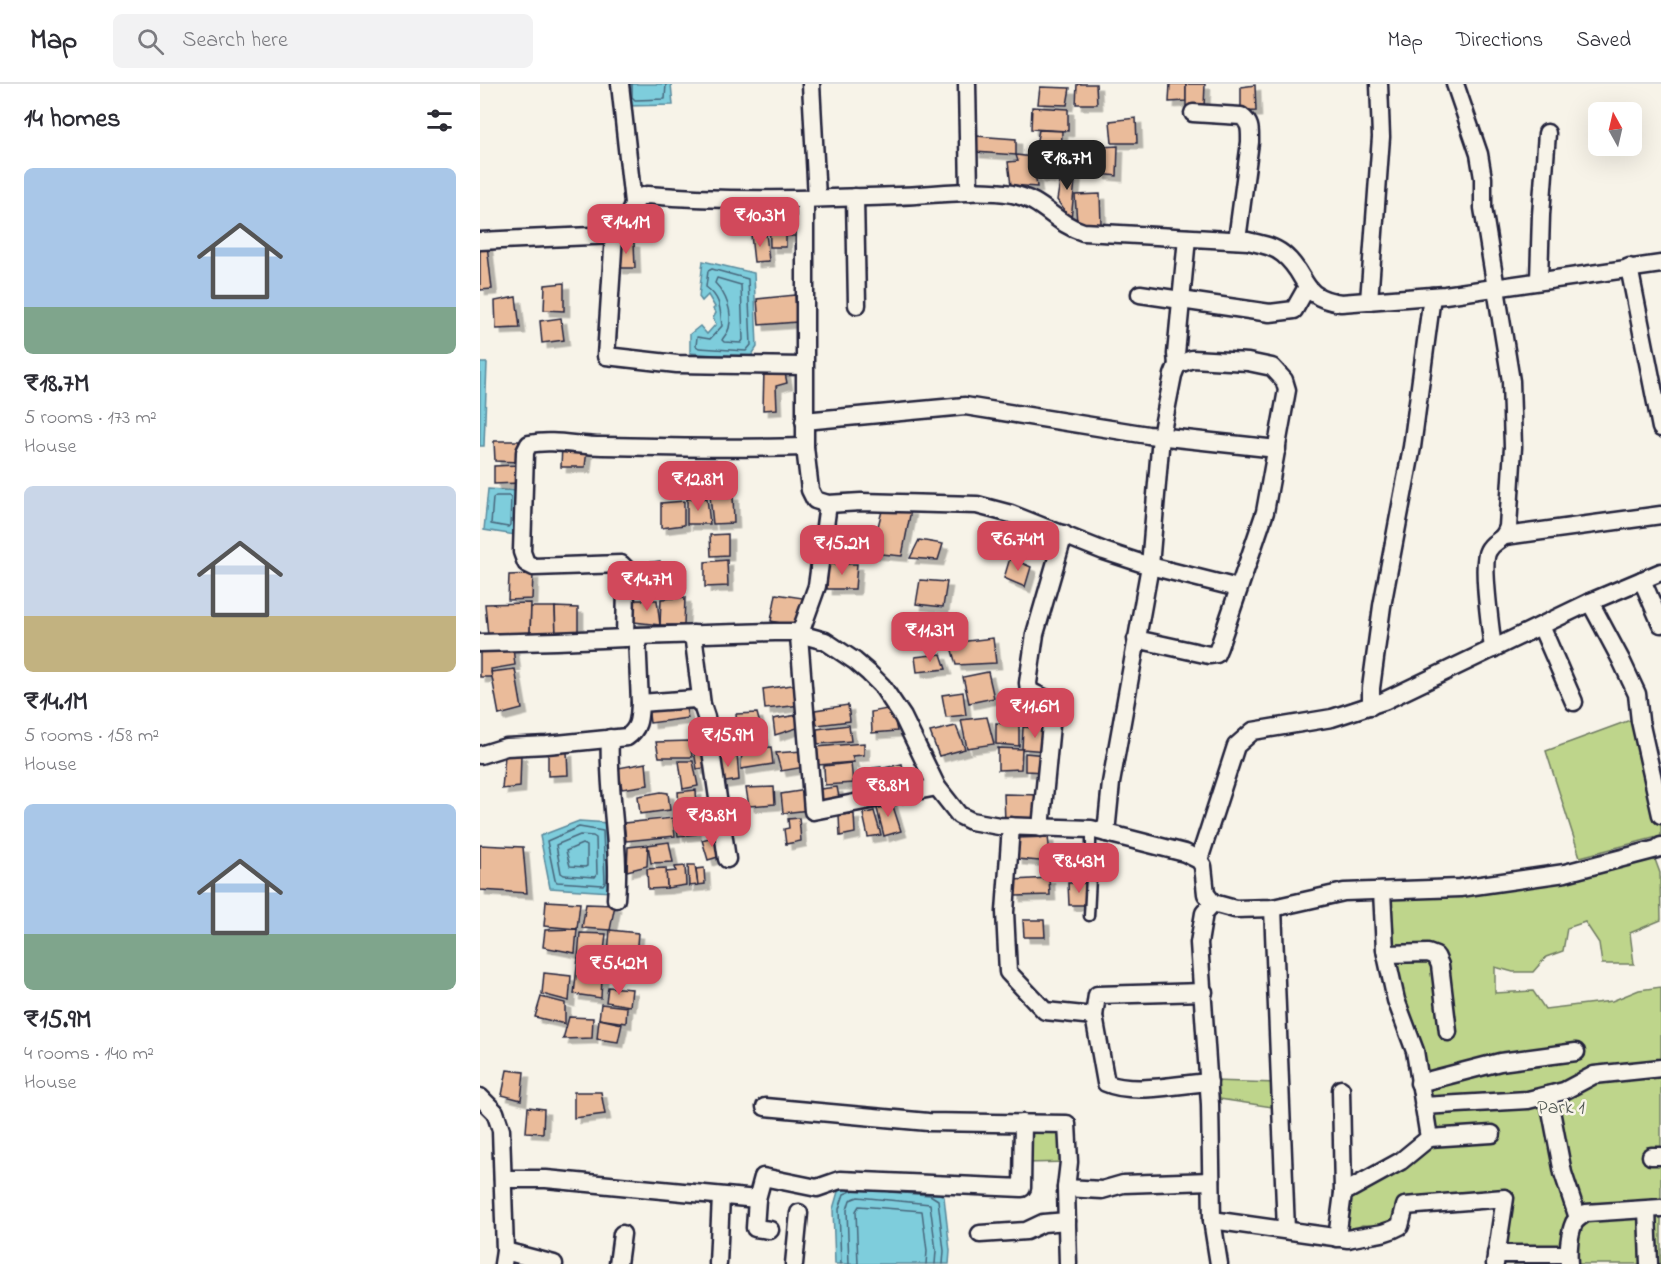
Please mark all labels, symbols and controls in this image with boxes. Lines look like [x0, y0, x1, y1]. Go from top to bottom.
search box [113, 14, 533, 68]
text: Map [30, 21, 77, 62]
icon: search [134, 25, 167, 58]
text: Search here [182, 25, 288, 57]
text: Map [1387, 26, 1423, 56]
text: Directions [1456, 26, 1543, 56]
text: Saved [1576, 26, 1631, 56]
text: 14 homes [24, 101, 120, 139]
north arrow [1588, 102, 1642, 156]
map controls [1588, 102, 1642, 156]
icon: filters [423, 104, 456, 137]
pin: ₹18.7M [1018, 140, 1116, 191]
text: ₹18.7M [1042, 145, 1092, 174]
pin: ₹10.3M [711, 197, 809, 248]
text: ₹10.3M [734, 202, 786, 231]
pin: ₹14.1M [577, 204, 675, 255]
icon: home [186, 207, 294, 315]
text: ₹14.1M [601, 209, 651, 238]
text: ₹18.7M [24, 366, 89, 404]
text: 5 rooms · 173 m² [24, 404, 157, 433]
text: House [24, 433, 77, 462]
pin: ₹12.8M [649, 461, 747, 512]
text: ₹12.8M [672, 466, 724, 495]
pin: ₹6.74M [969, 521, 1067, 572]
icon: home [186, 525, 294, 633]
pin: ₹15.2M [793, 525, 891, 576]
text: ₹6.74M [991, 526, 1045, 555]
text: ₹15.2M [814, 530, 870, 559]
pin: ₹14.7M [598, 561, 696, 612]
text: ₹14.7M [621, 566, 673, 595]
pin: ₹11.3M [881, 612, 979, 663]
text: ₹11.3M [905, 617, 955, 646]
text: ₹14.1M [24, 684, 88, 722]
pin: ₹11.6M [986, 688, 1084, 739]
text: ₹11.6M [1010, 693, 1060, 722]
pin: ₹15.9M [679, 717, 777, 768]
text: 5 rooms · 158 m² [24, 722, 159, 751]
text: ₹15.9M [702, 722, 754, 751]
text: House [24, 751, 77, 780]
pin: ₹8.8M [846, 767, 930, 818]
text: ₹8.8M [866, 772, 910, 801]
pin: ₹13.8M [663, 797, 761, 848]
text: ₹13.8M [687, 802, 737, 831]
icon: home [186, 843, 294, 951]
pin: ₹8.43M [1030, 843, 1128, 894]
text: ₹8.43M [1053, 848, 1105, 877]
pin: ₹5.42M [570, 945, 668, 996]
text: ₹5.42M [590, 950, 648, 979]
text: ₹15.9M [24, 1002, 92, 1040]
text: 4 rooms · 140 m² [24, 1040, 154, 1069]
text: House [24, 1069, 77, 1098]
park label: Park 1 [1537, 1094, 1585, 1123]

